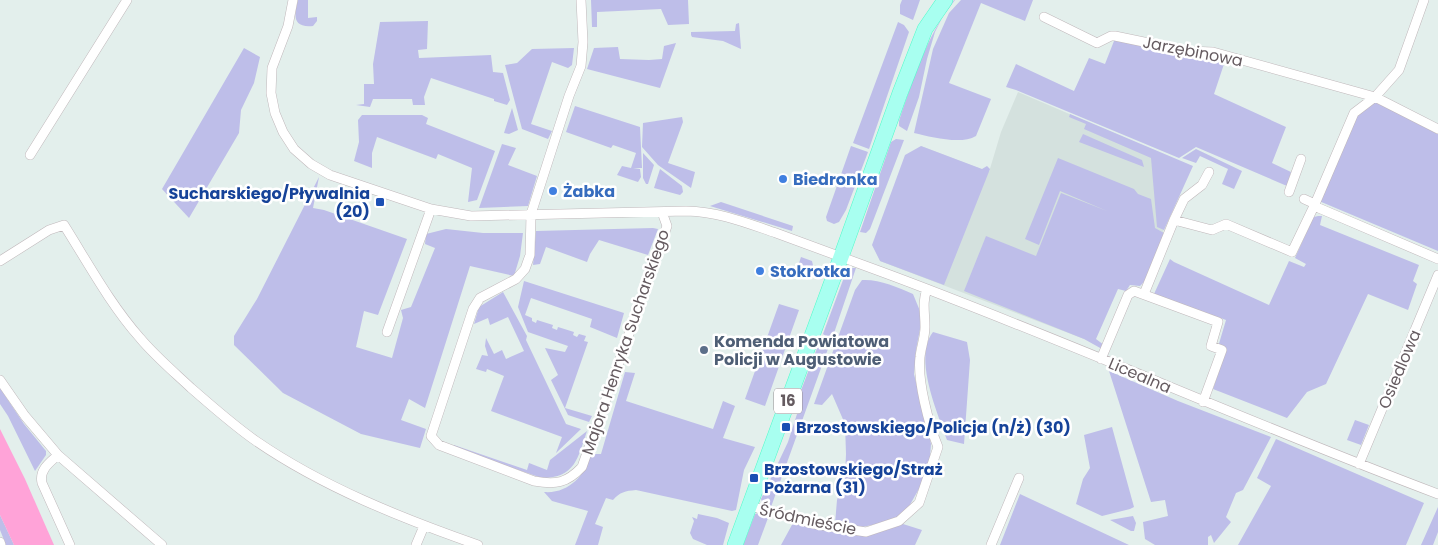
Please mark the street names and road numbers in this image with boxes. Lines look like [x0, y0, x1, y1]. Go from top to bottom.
street label: Jarzębinowa [1141, 31, 1245, 72]
street label: Majora Henryka Sucharskiego [576, 226, 675, 458]
street label: Osiedlowa [1373, 326, 1426, 412]
street label: Licealna [1105, 352, 1175, 399]
road number: 16 [774, 388, 802, 414]
street label: Śródmieście [757, 498, 859, 541]

